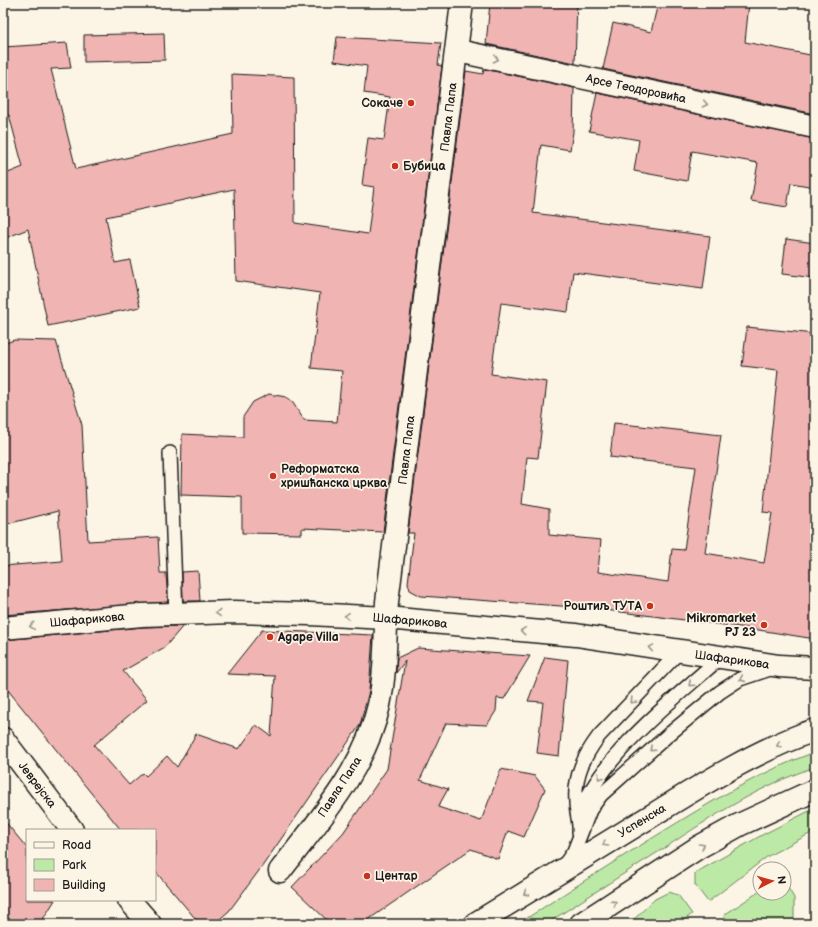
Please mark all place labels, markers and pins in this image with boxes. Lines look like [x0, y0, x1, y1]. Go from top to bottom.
place label: Сокаче [362, 96, 403, 111]
marker: Сокаче [406, 98, 416, 108]
place label: Бубица [403, 159, 446, 174]
marker: Бубица [390, 161, 400, 171]
place label: Реформатска хришћанска црква [281, 462, 388, 491]
marker: Реформатска хришћанска црква [268, 471, 278, 481]
place label: Роштиљ ТУТА [563, 599, 642, 614]
marker: Роштиљ ТУТА [645, 601, 655, 611]
place label: Mikromarket PJ 23 [686, 611, 756, 640]
marker: Mikromarket PJ 23 [759, 620, 769, 630]
place label: Agape Villa [277, 630, 339, 645]
marker: Agape Villa [265, 632, 275, 642]
place label: Центар [375, 869, 418, 884]
marker: Центар [362, 871, 372, 881]

